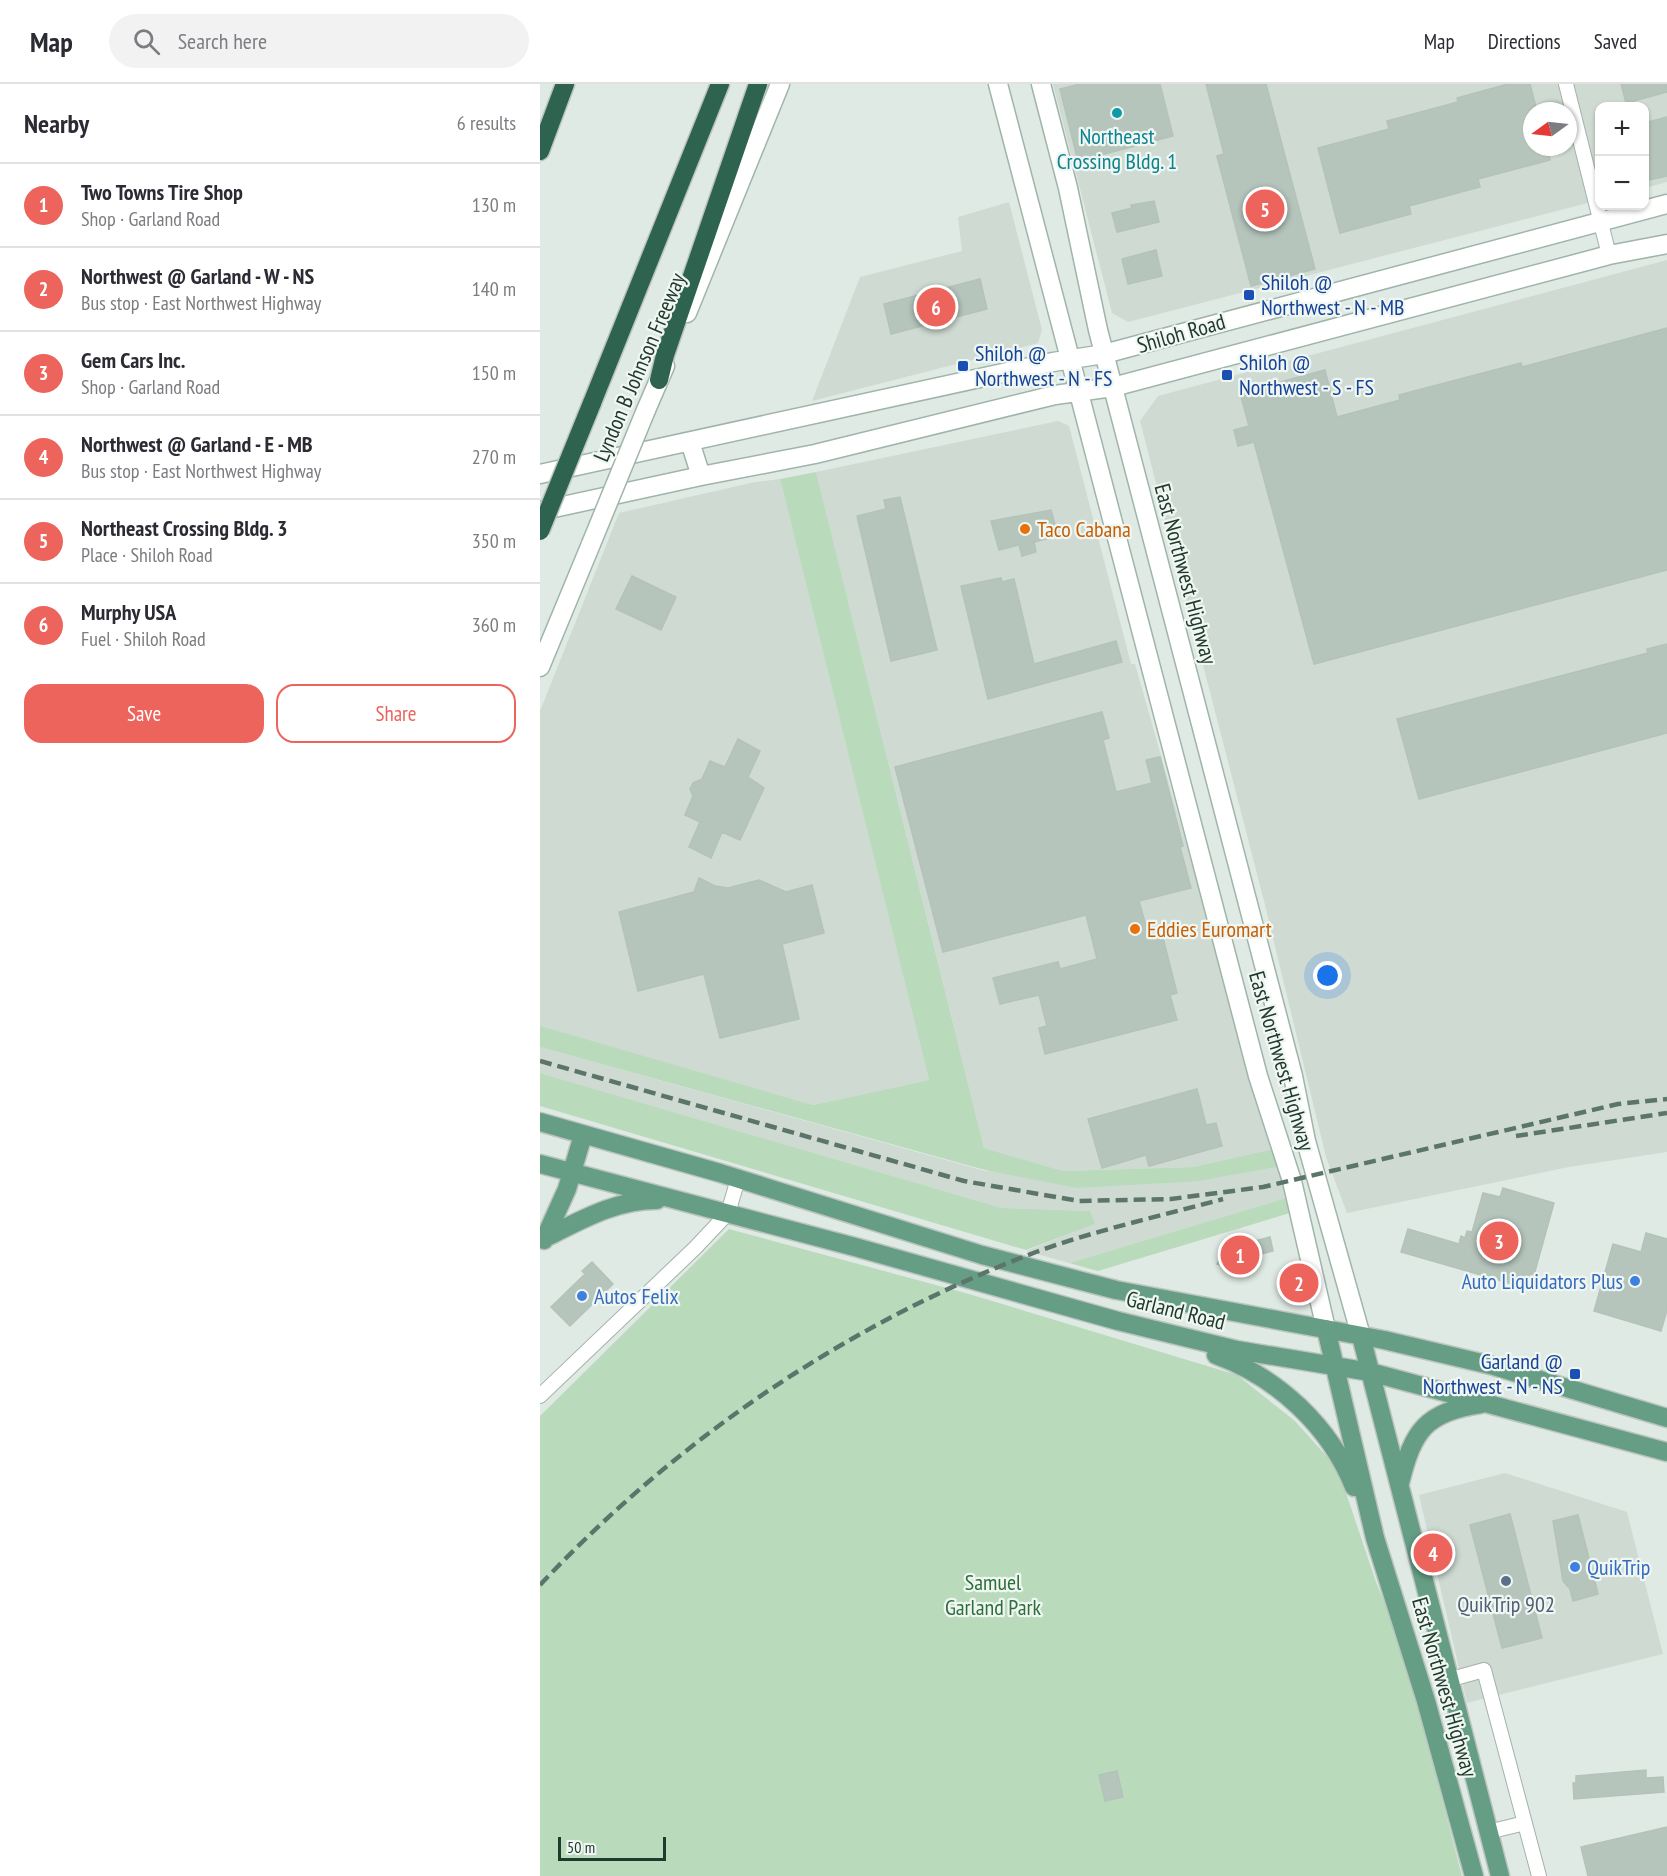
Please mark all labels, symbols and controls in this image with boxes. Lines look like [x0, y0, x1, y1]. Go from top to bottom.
search box [109, 14, 529, 68]
text: Map [30, 23, 73, 60]
icon: search [130, 25, 163, 58]
text: Search here [178, 27, 267, 55]
text: Map [1424, 28, 1455, 55]
text: Directions [1488, 28, 1561, 55]
text: Saved [1594, 28, 1637, 55]
north arrow [1523, 102, 1577, 156]
map controls [1595, 102, 1649, 210]
button: + [1595, 102, 1649, 156]
marker: Northeast Crossing Bldg. 1 [1110, 106, 1124, 120]
text: Nearby [24, 107, 89, 140]
text: 6 results [457, 110, 516, 136]
place label: Northeast Crossing Bldg. 1 [1057, 122, 1177, 175]
button: − [1595, 156, 1649, 210]
text: Two Towns Tire Shop [81, 178, 243, 206]
pin: 5 [1246, 186, 1284, 232]
text: 1 [39, 192, 48, 218]
text: 130 m [472, 192, 516, 218]
text: Shop · Garland Road [81, 206, 220, 232]
text: Northwest @ Garland - W - NS [81, 262, 314, 290]
street label: Lyndon B Johnson Freeway [587, 268, 692, 466]
place label: Shiloh @ Northwest - N - MB [1261, 268, 1404, 321]
text: 2 [39, 276, 48, 302]
text: 140 m [472, 276, 516, 302]
pin: 6 [916, 284, 956, 330]
marker: Shiloh @ Northwest - N - MB [1242, 288, 1256, 302]
text: Bus stop · East Northwest Highway [81, 290, 321, 316]
street label: Shiloh Road [1134, 307, 1228, 359]
place label: Shiloh @ Northwest - N - FS [975, 339, 1112, 392]
text: Gem Cars Inc. [81, 346, 185, 374]
place label: Shiloh @ Northwest - S - FS [1239, 348, 1374, 401]
marker: Shiloh @ Northwest - N - FS [956, 359, 970, 373]
text: 3 [39, 360, 48, 386]
text: 150 m [472, 360, 516, 386]
marker: Shiloh @ Northwest - S - FS [1220, 368, 1234, 382]
text: Shop · Garland Road [81, 374, 220, 400]
text: Northwest @ Garland - E - MB [81, 430, 313, 458]
text: 4 [39, 444, 48, 470]
text: 270 m [472, 444, 516, 470]
text: Bus stop · East Northwest Highway [81, 458, 321, 484]
street label: East Northwest Highway [1148, 481, 1224, 668]
text: Northeast Crossing Bldg. 3 [81, 514, 287, 542]
place label: Taco Cabana [1037, 515, 1131, 543]
marker: Taco Cabana [1018, 522, 1032, 536]
text: 5 [39, 528, 48, 554]
text: 350 m [472, 528, 516, 554]
text: Place · Shiloh Road [81, 542, 213, 568]
text: Murphy USA [81, 598, 176, 626]
text: 6 [39, 612, 48, 638]
text: 360 m [472, 612, 516, 638]
text: Fuel · Shiloh Road [81, 626, 206, 652]
button: Save [24, 684, 264, 743]
button: Share [276, 684, 516, 743]
place label: Eddies Euromart [1147, 915, 1272, 943]
marker: Eddies Euromart [1128, 922, 1142, 936]
your location [1313, 961, 1342, 990]
street label: East Northwest Highway [1243, 968, 1321, 1155]
pin: 3 [1480, 1218, 1518, 1264]
pin: 1 [1220, 1232, 1260, 1278]
pin: 2 [1280, 1260, 1318, 1306]
place label: Auto Liquidators Plus [1461, 1267, 1623, 1295]
marker: Auto Liquidators Plus [1628, 1274, 1642, 1288]
place label: Autos Felix [594, 1282, 679, 1310]
street label: Garland Road [1124, 1284, 1228, 1336]
marker: Autos Felix [575, 1289, 589, 1303]
place label: Garland @ Northwest - N - NS [1423, 1347, 1563, 1400]
marker: Garland @ Northwest - N - NS [1568, 1367, 1582, 1381]
pin: 4 [1414, 1530, 1452, 1576]
place label: QuikTrip [1587, 1553, 1650, 1581]
marker: QuikTrip [1568, 1560, 1582, 1574]
park label: Samuel Garland Park [945, 1568, 1042, 1621]
marker: QuikTrip 902 [1499, 1574, 1513, 1588]
place label: QuikTrip 902 [1457, 1590, 1555, 1618]
street label: East Northwest Highway [1406, 1594, 1484, 1781]
scale bar [558, 1834, 666, 1862]
text: 50 m [567, 1837, 595, 1857]

